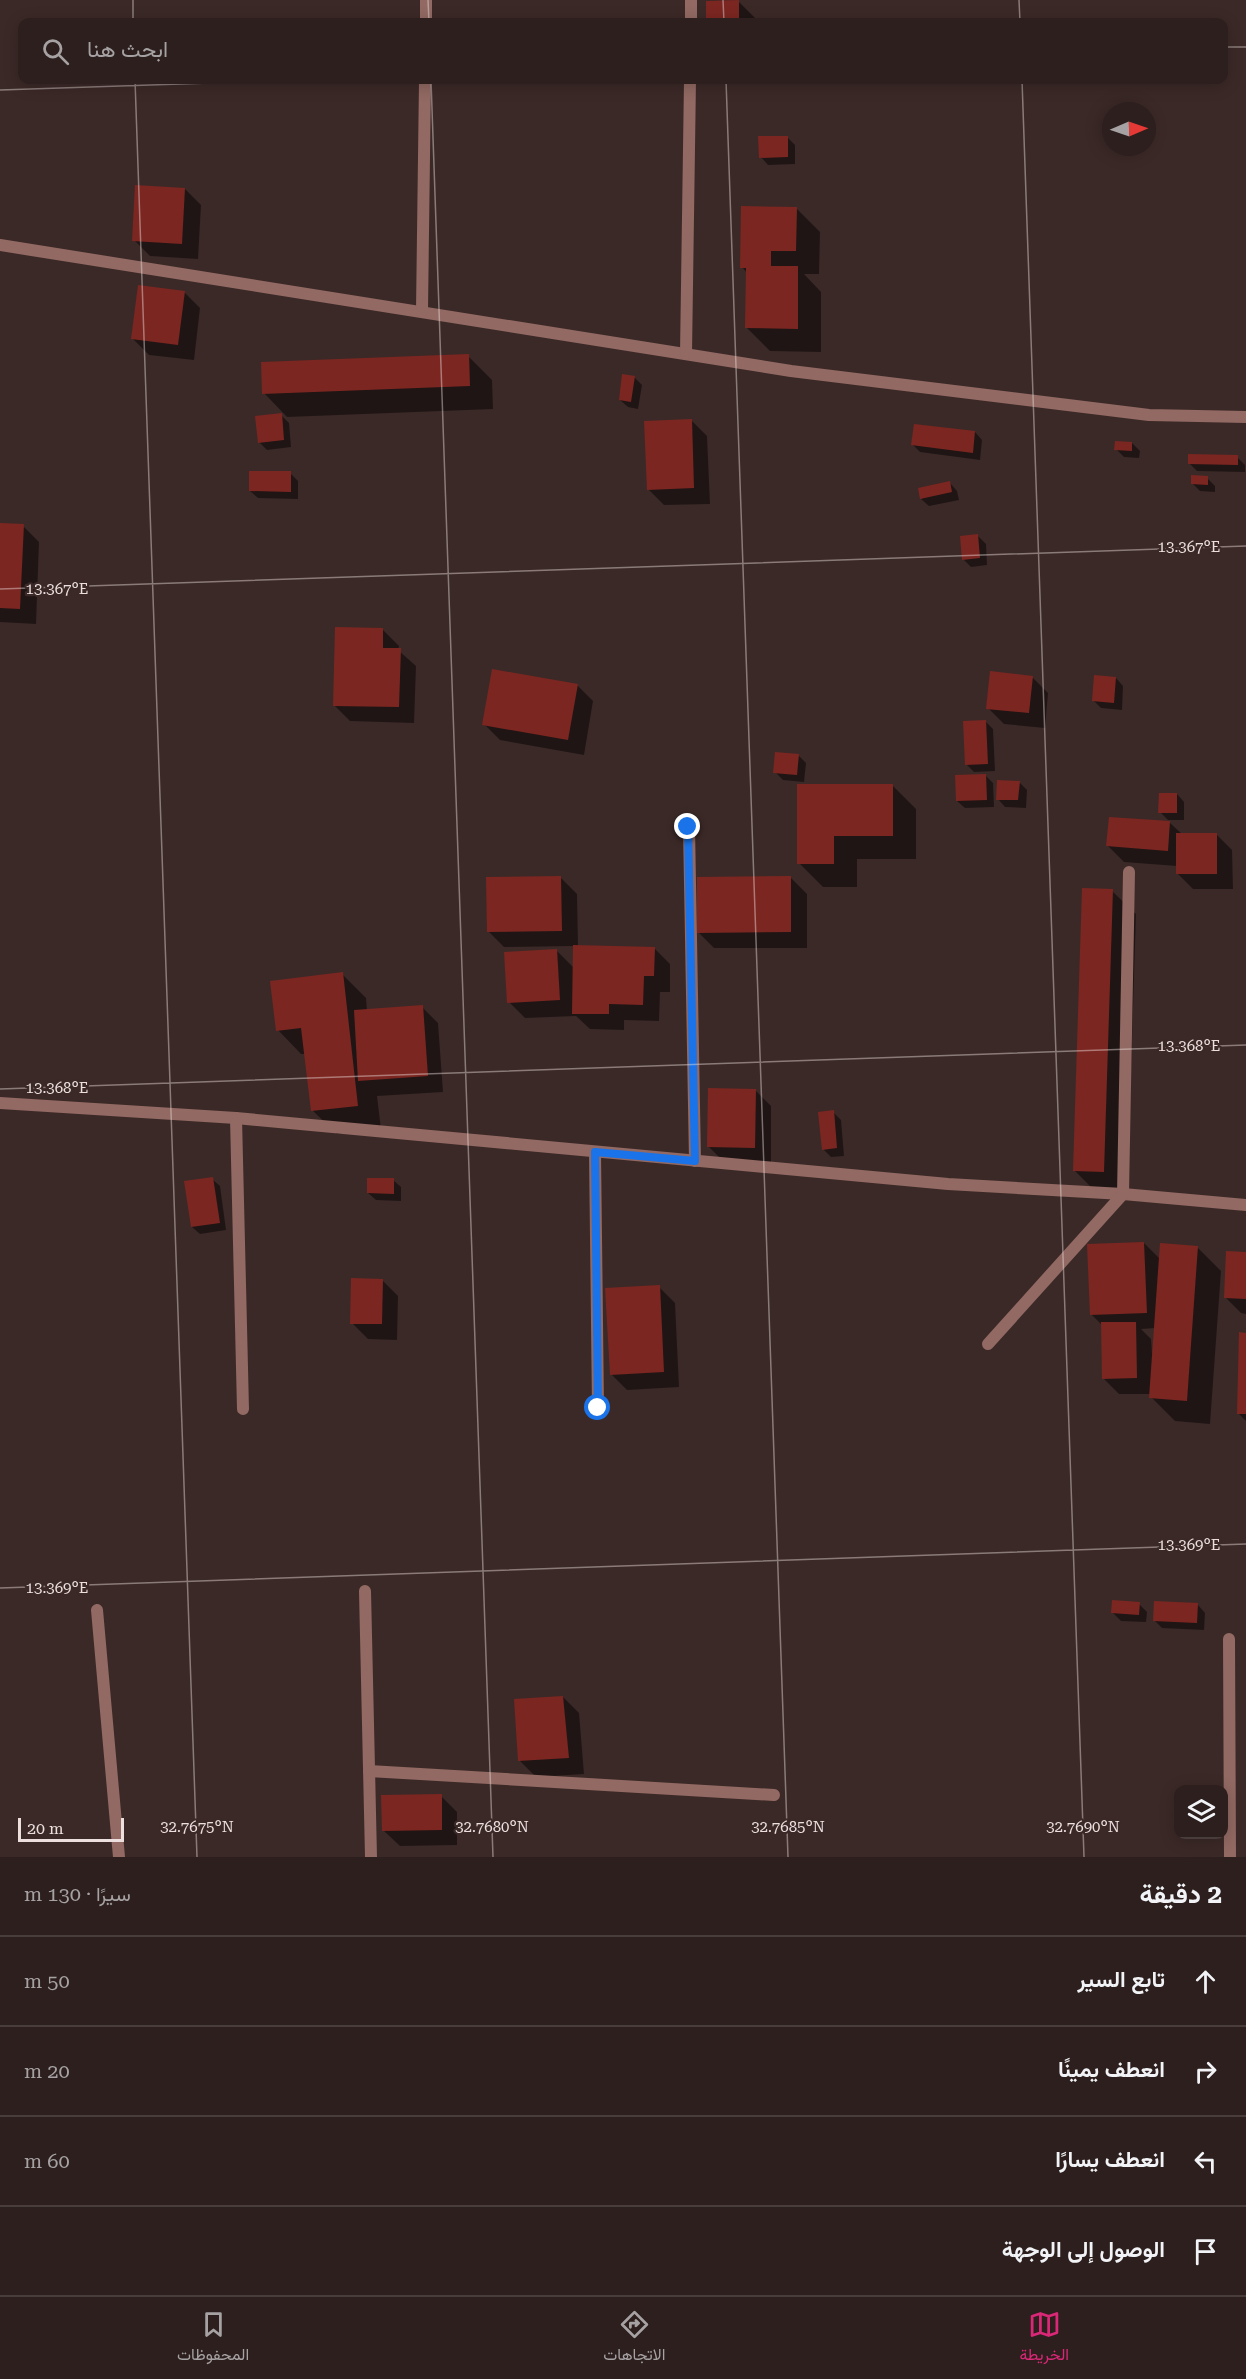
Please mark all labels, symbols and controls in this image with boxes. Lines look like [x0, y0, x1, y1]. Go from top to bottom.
search box [18, 18, 1228, 84]
icon: search [39, 35, 72, 68]
text: ابحث هنا [87, 37, 168, 62]
north arrow [1102, 102, 1156, 156]
text: 13.367°E [1158, 538, 1220, 556]
text: 13.367°E [26, 580, 88, 598]
route end [674, 813, 700, 839]
text: 13.368°E [1158, 1037, 1220, 1055]
text: 13.368°E [26, 1079, 88, 1097]
route start [584, 1394, 610, 1420]
text: 13.369°E [1158, 1536, 1220, 1554]
text: 13.369°E [26, 1579, 88, 1597]
map controls [1174, 1785, 1228, 1839]
button: layers [1174, 1785, 1228, 1839]
scale bar [18, 1815, 124, 1842]
text: 32.7675°N [160, 1818, 234, 1836]
text: 32.7680°N [455, 1818, 529, 1836]
text: 32.7685°N [751, 1818, 825, 1836]
text: 32.7690°N [1046, 1818, 1120, 1836]
text: 20 m [27, 1819, 64, 1838]
text: 2 دقيقة [1140, 1879, 1222, 1909]
text: سيرًا · 130 m [24, 1882, 131, 1906]
icon: ahead [1189, 1965, 1222, 1998]
text: تابع السير [1077, 1967, 1165, 1992]
text: 50 m [24, 1969, 70, 1993]
icon: right [1189, 2055, 1222, 2088]
text: انعطف يمينًا [1058, 2057, 1165, 2082]
text: 20 m [24, 2059, 70, 2083]
icon: left [1189, 2145, 1222, 2178]
text: انعطف يسارًا [1055, 2147, 1165, 2172]
text: 60 m [24, 2149, 70, 2173]
icon: arrive [1189, 2235, 1222, 2268]
text: الوصول إلى الوجهة [1002, 2237, 1165, 2262]
tab: المحفوظات [177, 2308, 249, 2369]
tab: الاتجاهات [603, 2308, 665, 2369]
tab: الخريطة [1019, 2308, 1069, 2369]

